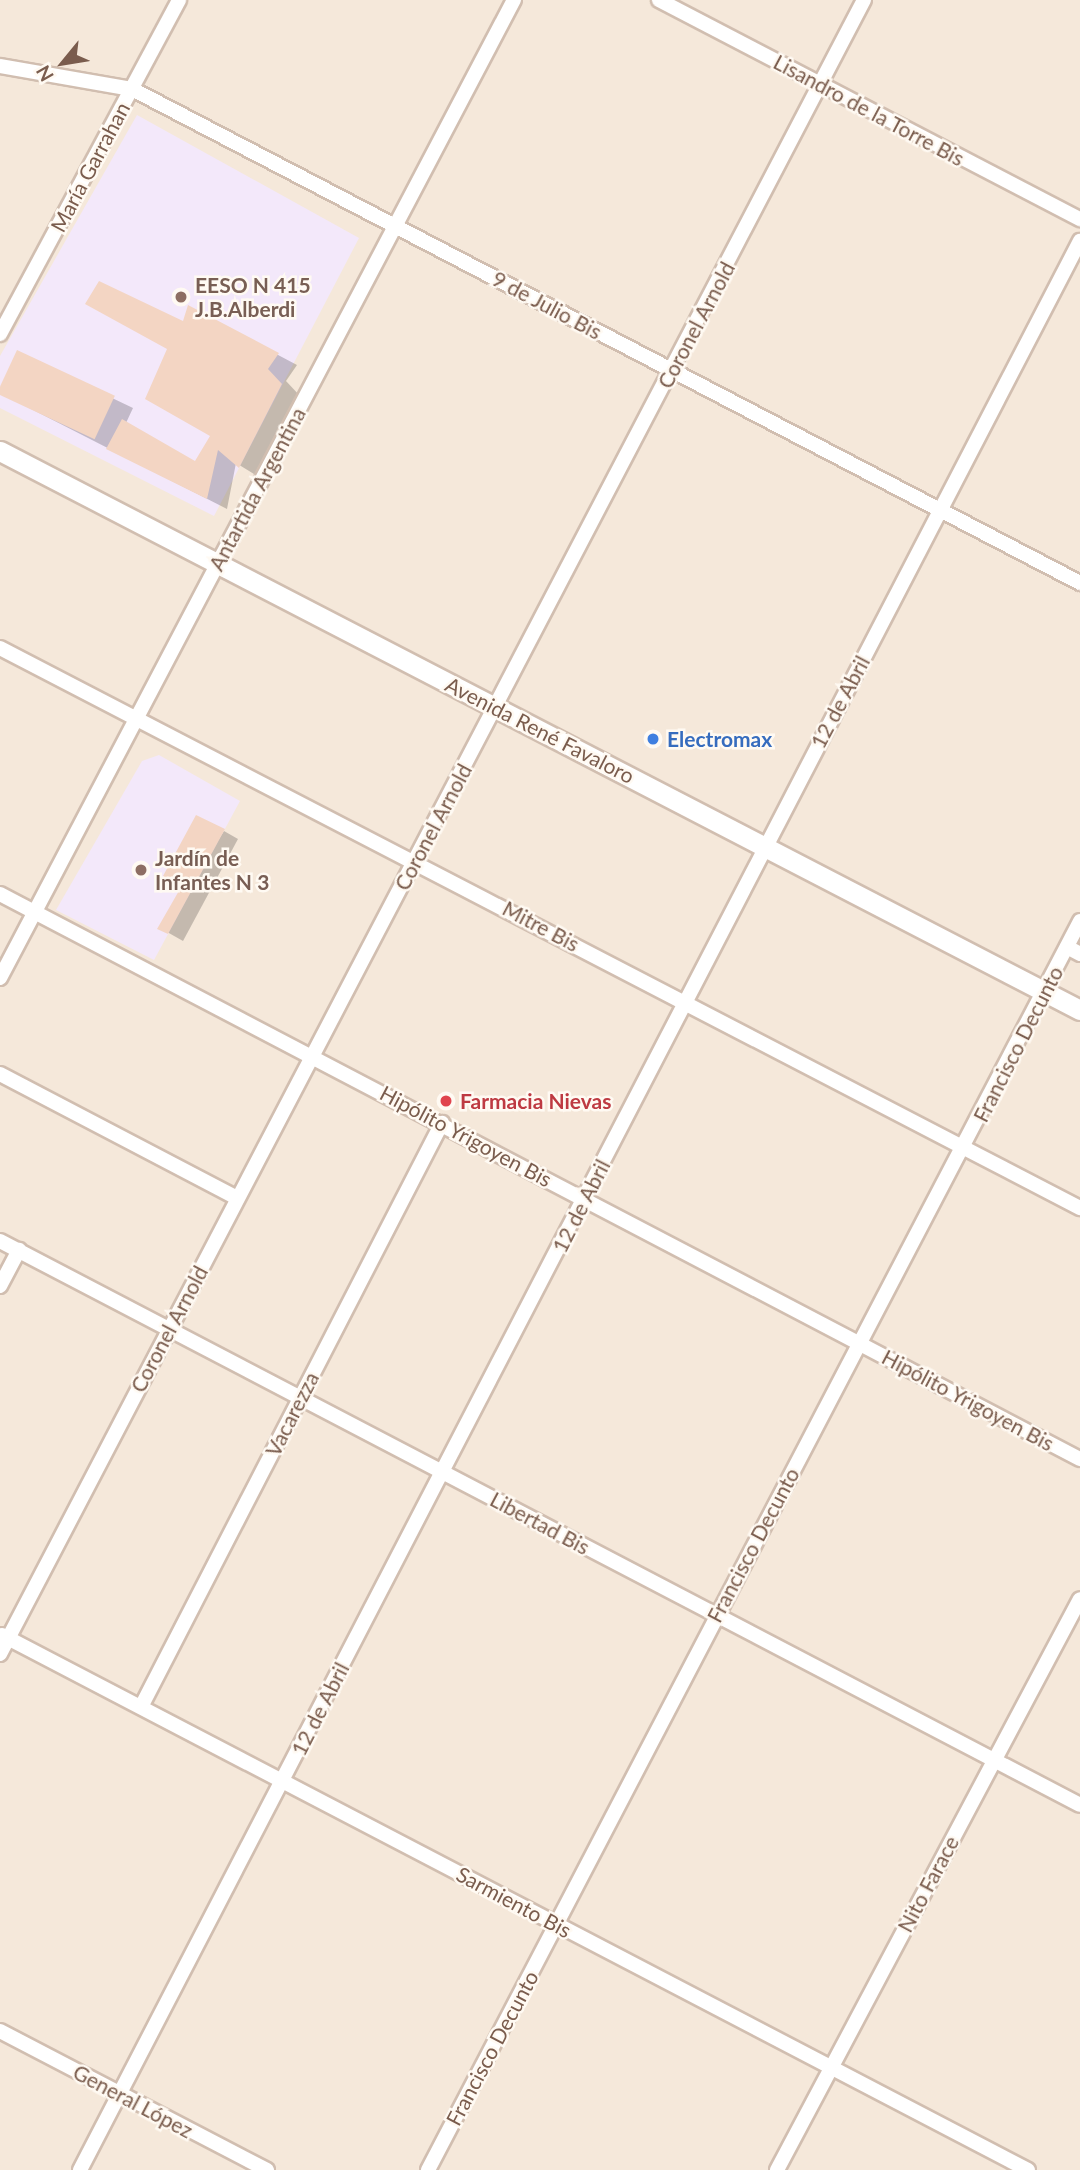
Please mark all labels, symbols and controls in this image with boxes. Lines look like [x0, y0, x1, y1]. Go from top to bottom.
north arrow [28, 28, 98, 98]
street label: Lisandro de la Torre Bis [769, 49, 969, 171]
text: N [31, 62, 58, 86]
street label: María Garrahan [45, 98, 135, 236]
street label: Coronel Arnold [652, 257, 740, 393]
street label: 9 de Julio Bis [488, 266, 606, 344]
place label: EESO N 415 J.B.Alberdi [195, 272, 311, 322]
marker: EESO N 415 J.B.Alberdi [173, 289, 189, 305]
street label: Antartida Argentina [203, 403, 311, 575]
street label: 12 de Abril [805, 651, 875, 753]
street label: Avenida René Favaloro [441, 671, 639, 789]
place label: Electromax [667, 726, 772, 752]
marker: Electromax [645, 731, 661, 747]
street label: Coronel Arnold [389, 759, 477, 895]
place label: Jardín de Infantes N 3 [155, 845, 269, 895]
marker: Jardín de Infantes N 3 [133, 862, 149, 878]
street label: Mitre Bis [498, 895, 584, 957]
street label: Francisco Decunto [968, 962, 1068, 1126]
street label: Hipólito Yrigoyen Bis [375, 1080, 557, 1192]
place label: Farmacia Nievas [460, 1088, 611, 1114]
marker: Farmacia Nievas [438, 1093, 454, 1109]
street label: 12 de Abril [547, 1155, 615, 1257]
street label: Coronel Arnold [125, 1261, 213, 1397]
street label: Hipólito Yrigoyen Bis [877, 1344, 1059, 1456]
street label: Vacarezza [260, 1368, 324, 1460]
street label: Francisco Decunto [702, 1463, 804, 1627]
street label: Libertad Bis [486, 1486, 594, 1560]
street label: 12 de Abril [286, 1658, 354, 1760]
street label: Nito Farace [892, 1832, 964, 1936]
street label: Sarmiento Bis [452, 1861, 576, 1943]
street label: Francisco Decunto [441, 1966, 543, 2130]
street label: General López [69, 2059, 197, 2143]

